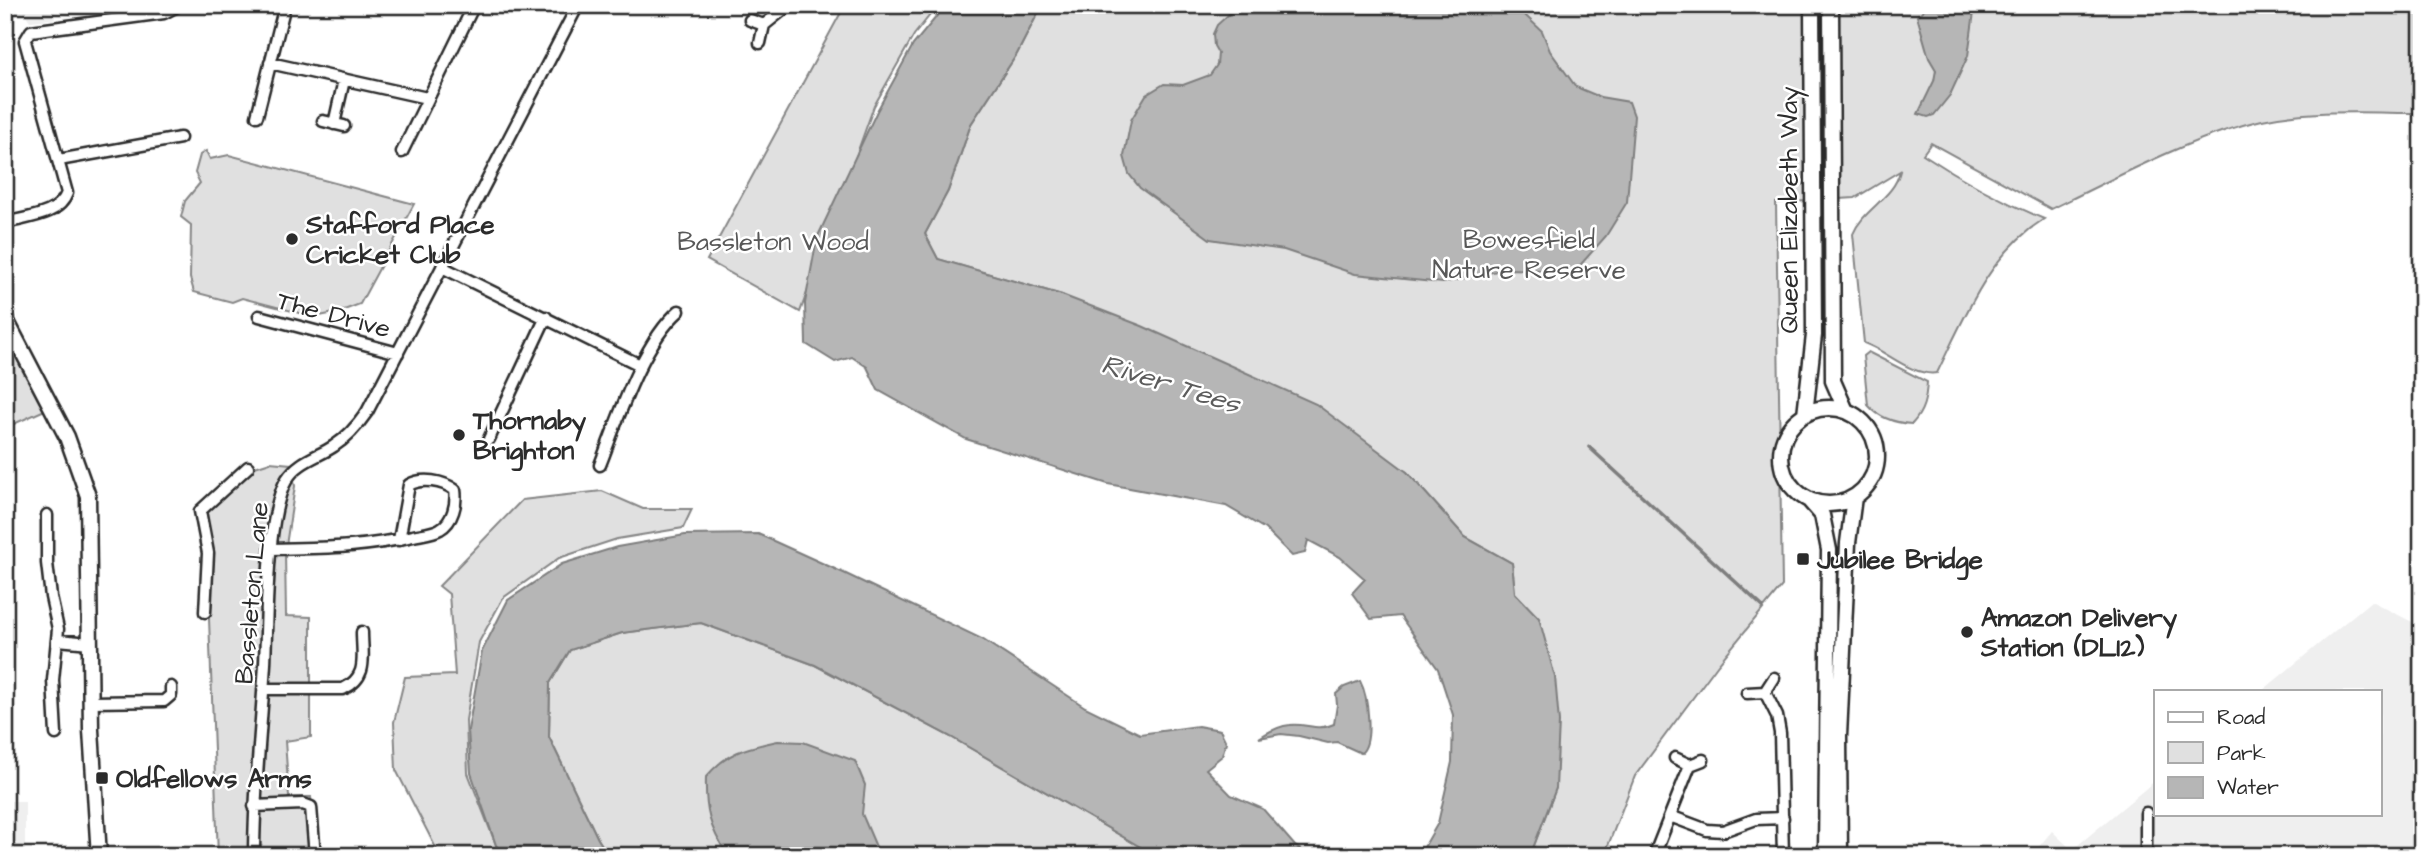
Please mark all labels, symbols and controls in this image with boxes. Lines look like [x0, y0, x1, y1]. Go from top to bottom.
street label: Queen Elizabeth Way [1771, 86, 1809, 334]
place label: Stafford Place Cricket Club [305, 207, 494, 273]
park label: Bowesfield Nature Reserve [1432, 222, 1626, 288]
park label: Bassleton Wood [677, 224, 869, 260]
marker: Stafford Place Cricket Club [284, 231, 300, 247]
street label: The Drive [273, 283, 395, 347]
water label: River Tees [1097, 345, 1246, 424]
place label: Thornaby Brighton [472, 403, 587, 472]
marker: Thornaby Brighton [451, 427, 467, 443]
street label: Bassleton Lane [226, 500, 278, 686]
place label: Jubilee Bridge [1816, 542, 1983, 581]
marker: Jubilee Bridge [1795, 551, 1811, 567]
place label: Amazon Delivery Station (DLI2) [1980, 600, 2178, 666]
marker: Amazon Delivery Station (DLI2) [1959, 624, 1975, 640]
legend [2154, 690, 2382, 816]
text: Road [2217, 703, 2265, 732]
text: Park [2217, 739, 2266, 768]
place label: Oldfellows Arms [116, 761, 312, 797]
marker: Oldfellows Arms [94, 770, 110, 786]
text: Water [2217, 773, 2279, 802]

